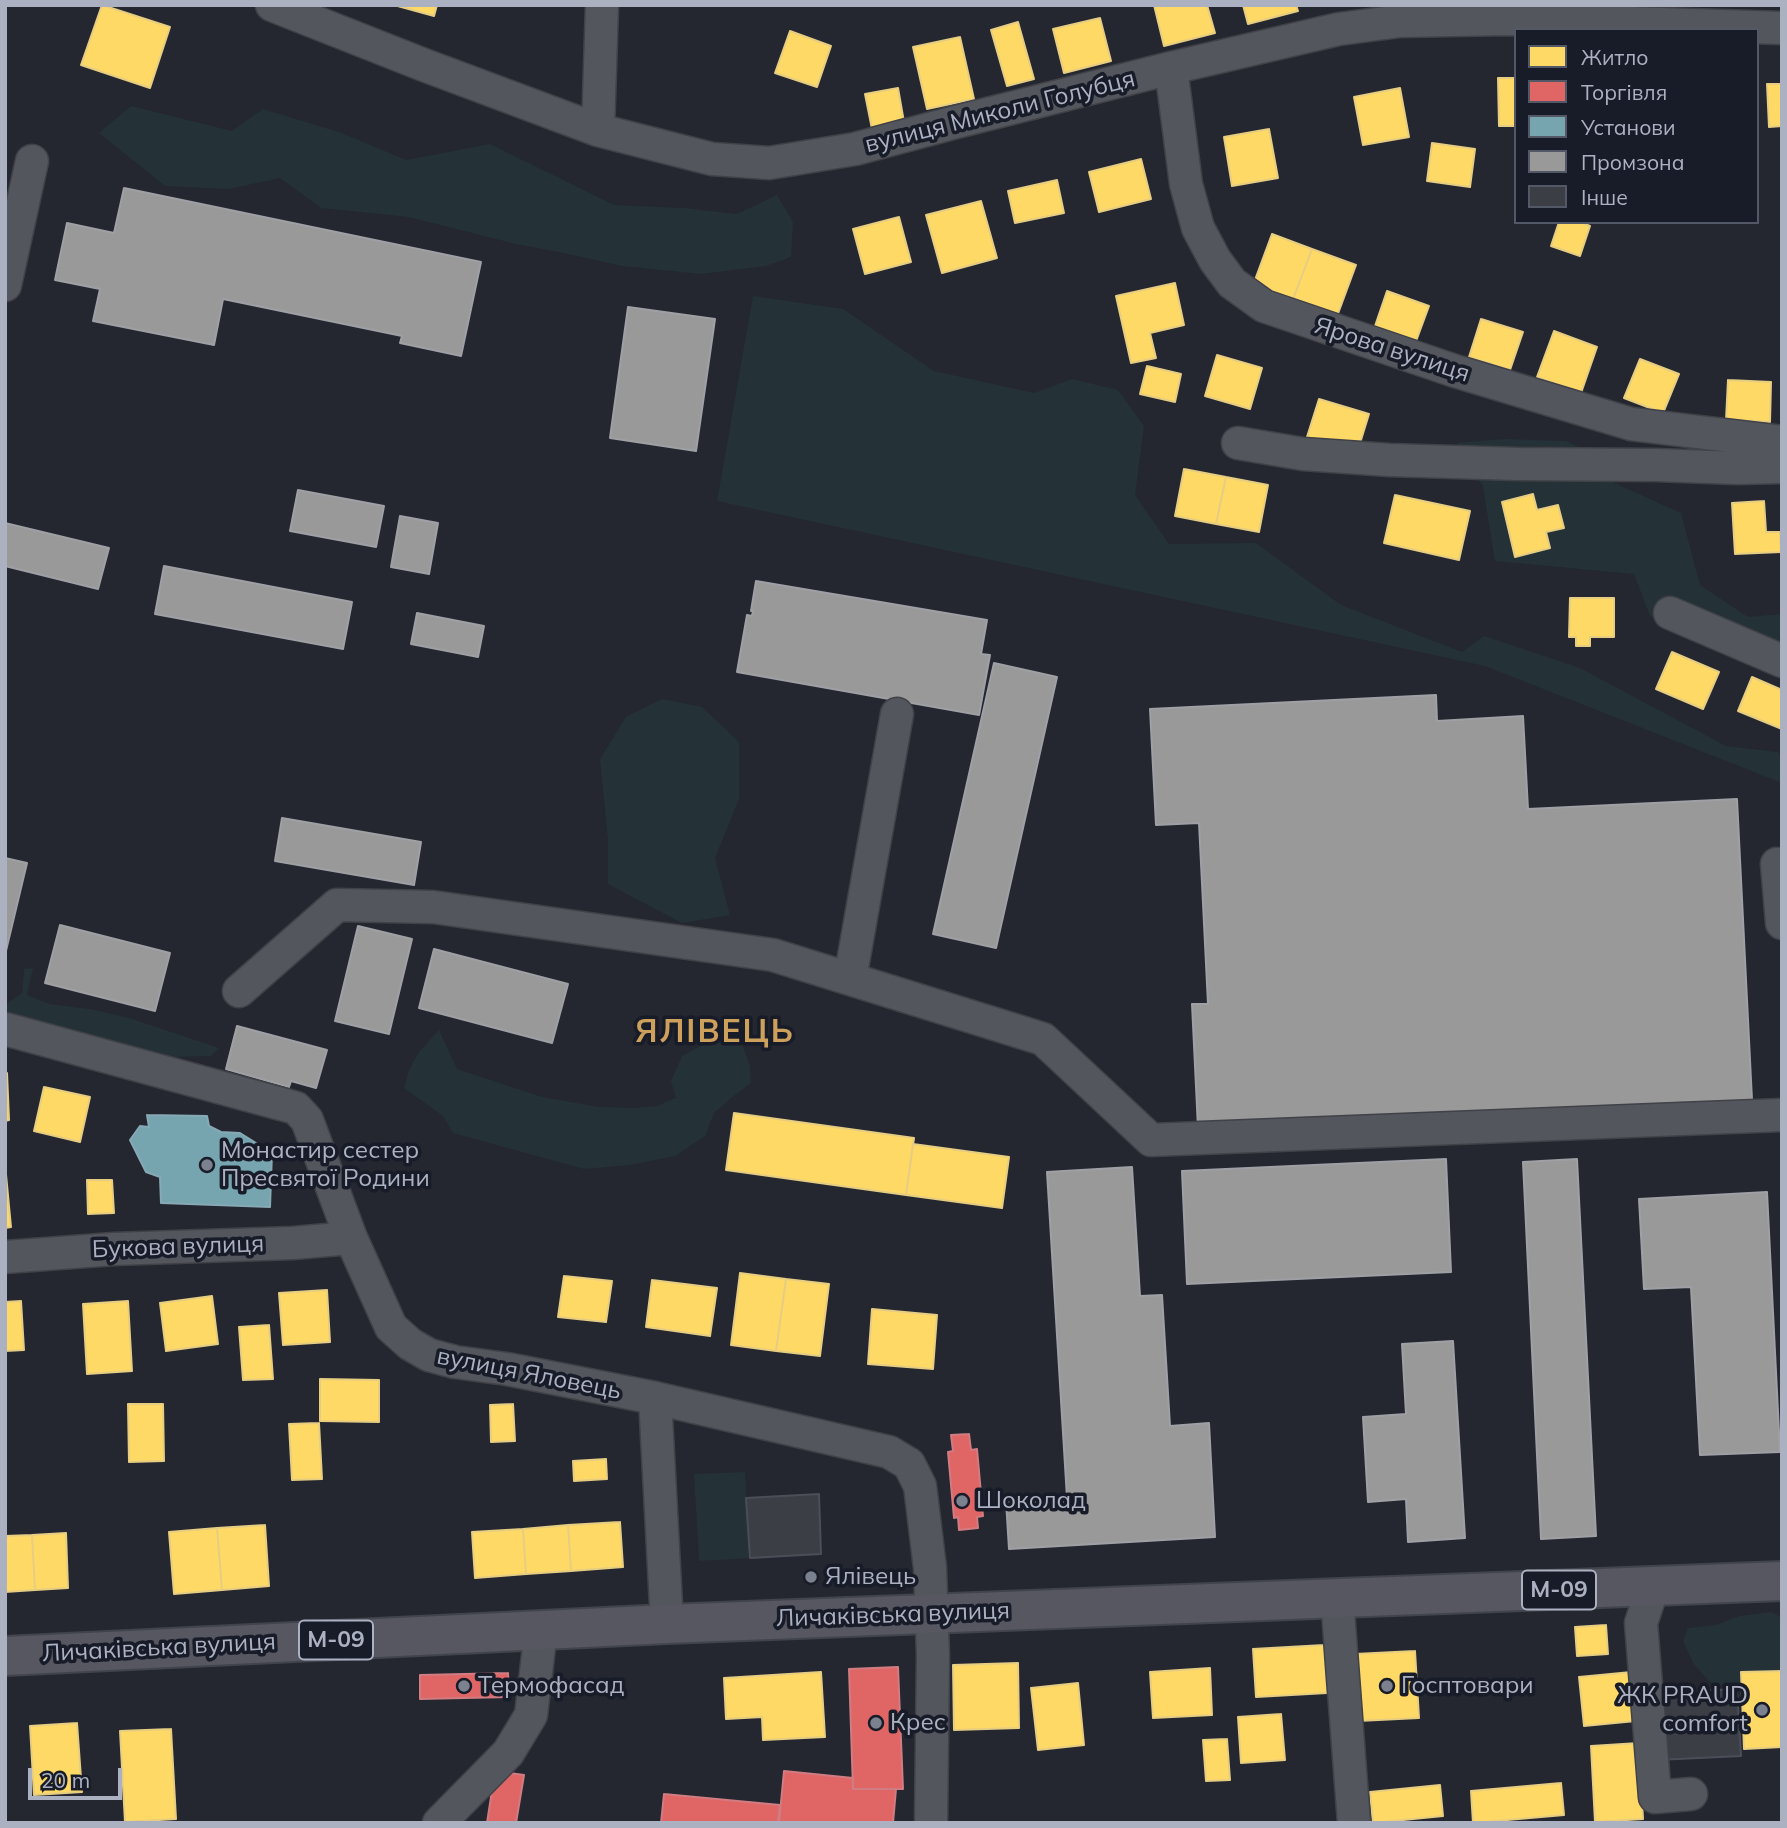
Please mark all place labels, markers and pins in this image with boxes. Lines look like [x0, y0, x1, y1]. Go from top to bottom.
place label: Монастир сестер Пресвятої Родини [221, 1137, 430, 1193]
marker: Монастир сестер Пресвятої Родини [199, 1157, 215, 1173]
place label: Шоколад [976, 1487, 1086, 1515]
marker: Шоколад [954, 1493, 970, 1509]
place label: Ялівець [825, 1563, 916, 1591]
marker: Ялівець [803, 1569, 819, 1585]
place label: Термофасад [478, 1672, 624, 1700]
place label: Госптовари [1401, 1672, 1534, 1700]
marker: Термофасад [456, 1678, 472, 1694]
marker: Госптовари [1379, 1678, 1395, 1694]
place label: ЖК PRAUD comfort [1617, 1682, 1748, 1738]
marker: ЖК PRAUD comfort [1754, 1702, 1770, 1718]
place label: Крес [890, 1709, 946, 1737]
marker: Крес [868, 1715, 884, 1731]

